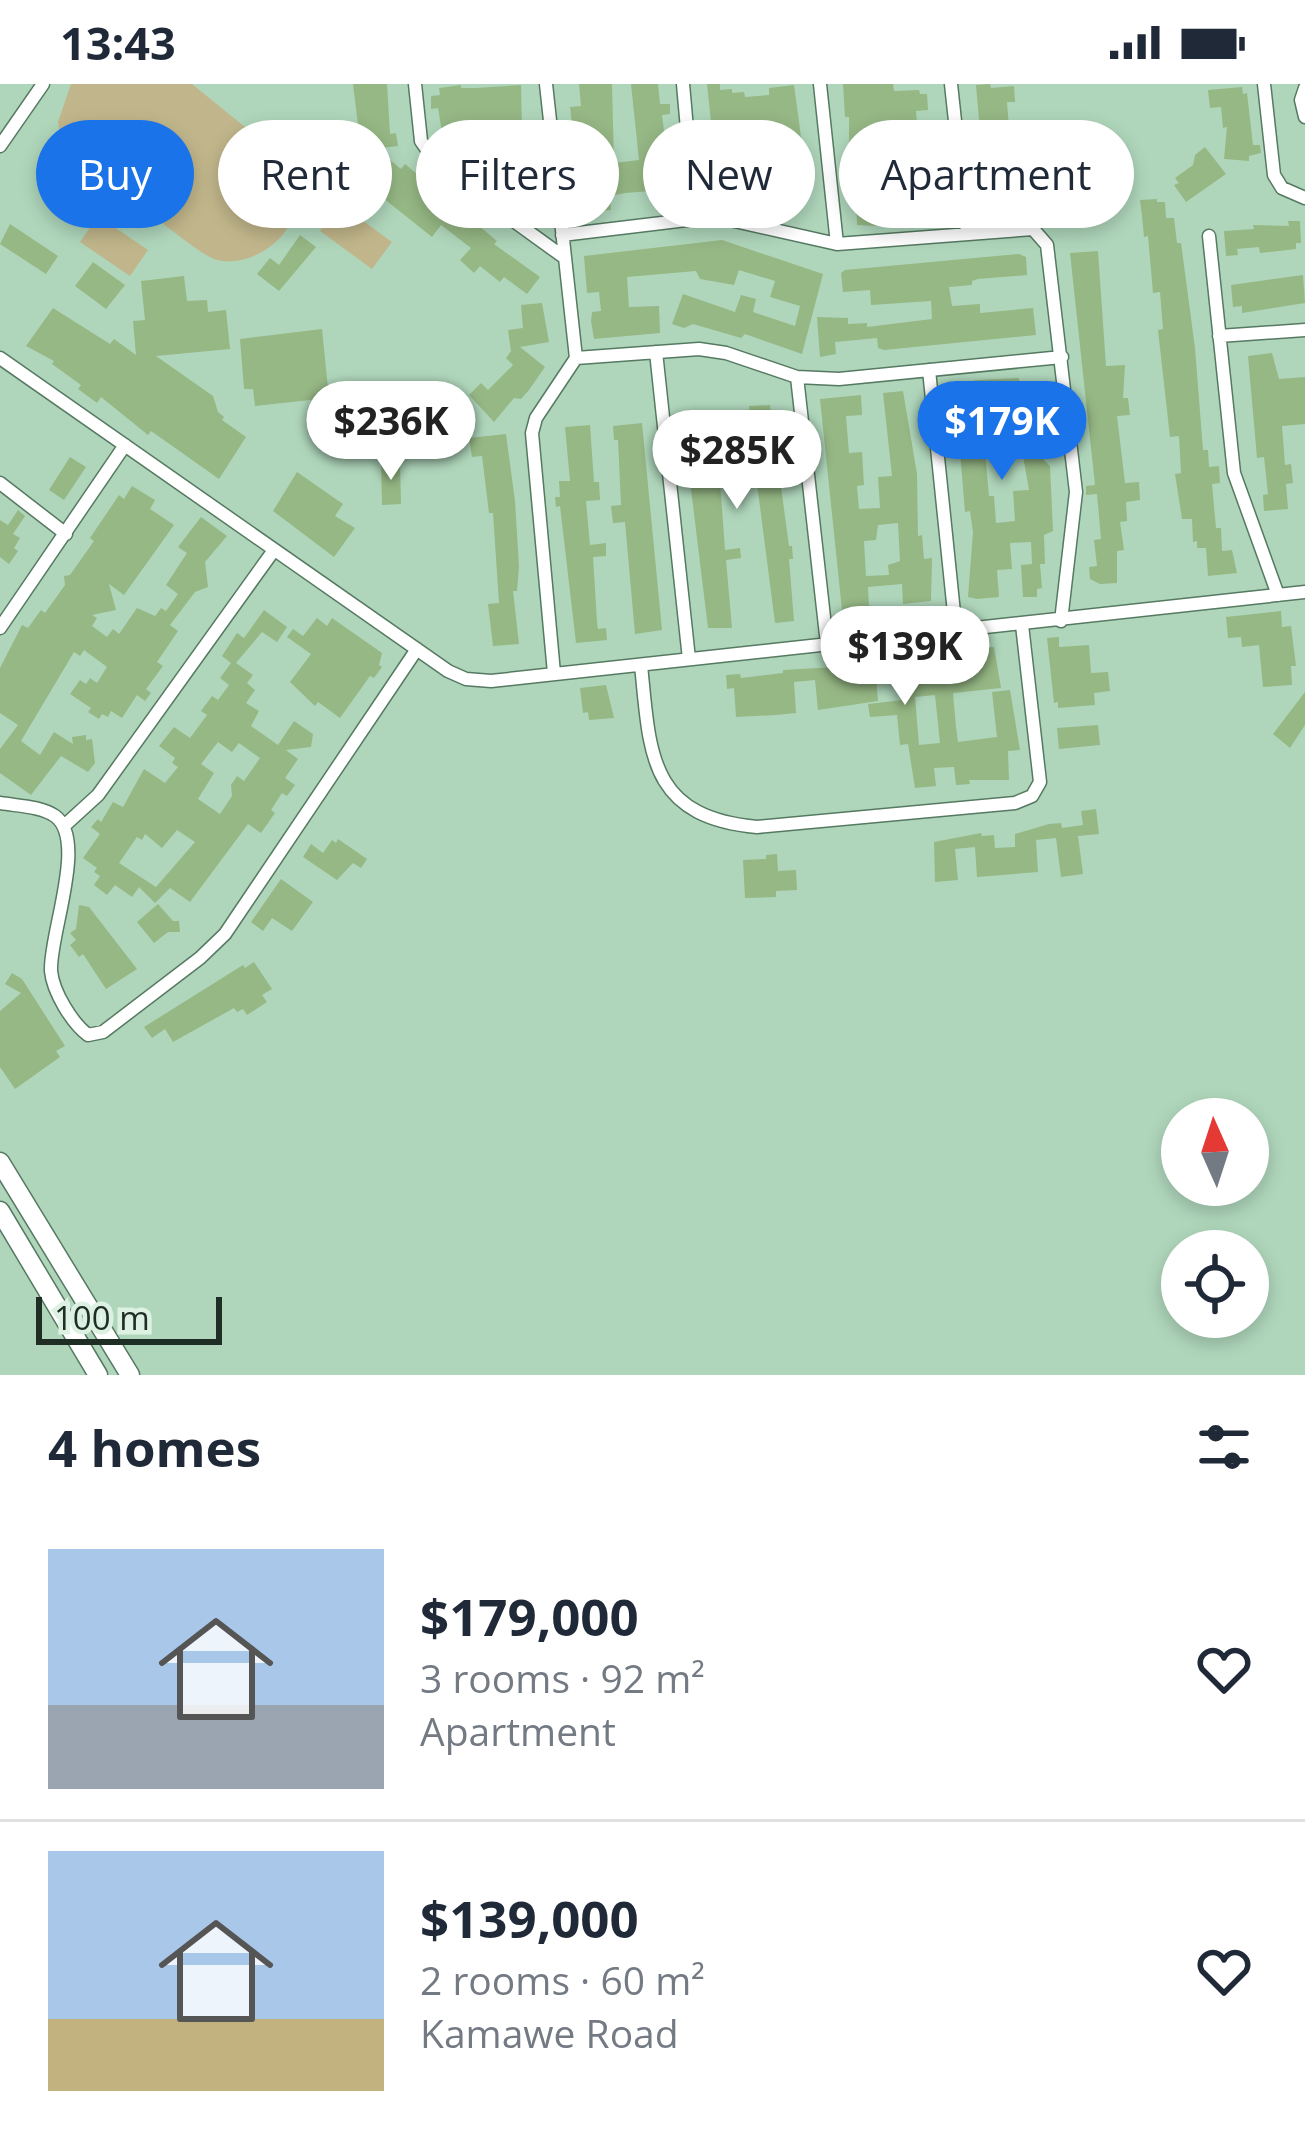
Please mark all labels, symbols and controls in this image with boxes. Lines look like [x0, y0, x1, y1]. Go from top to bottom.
text: 13:43 [60, 12, 176, 73]
chip: Buy [36, 120, 194, 228]
chip: Rent [218, 120, 392, 228]
chip: Filters [416, 120, 619, 228]
chip: New [643, 120, 815, 228]
chip: Apartment [839, 120, 1134, 228]
pin: $236K [307, 381, 475, 483]
pin: $179K [918, 381, 1086, 483]
text: $236K [333, 393, 449, 446]
text: $179K [944, 393, 1060, 446]
pin: $285K [653, 410, 821, 512]
text: $285K [679, 422, 795, 475]
pin: $139K [821, 606, 989, 708]
text: $139K [847, 618, 963, 671]
north arrow [1161, 1098, 1269, 1206]
map controls [1161, 1098, 1269, 1338]
button: locate [1161, 1230, 1269, 1338]
scale bar [36, 1291, 222, 1344]
text: 100 m [54, 1295, 150, 1340]
text: 4 homes [48, 1412, 261, 1482]
icon: filters [1191, 1414, 1257, 1480]
text: $179,000 [420, 1581, 639, 1651]
icon: home [144, 1597, 288, 1741]
icon: heart [1191, 1636, 1257, 1702]
text: 3 rooms · 92 m² [420, 1651, 705, 1704]
text: Apartment [420, 1704, 616, 1757]
text: $139,000 [420, 1883, 639, 1953]
icon: home [144, 1899, 288, 2043]
icon: heart [1191, 1938, 1257, 2004]
text: 2 rooms · 60 m² [420, 1953, 705, 2006]
text: Kamawe Road [420, 2006, 679, 2059]

